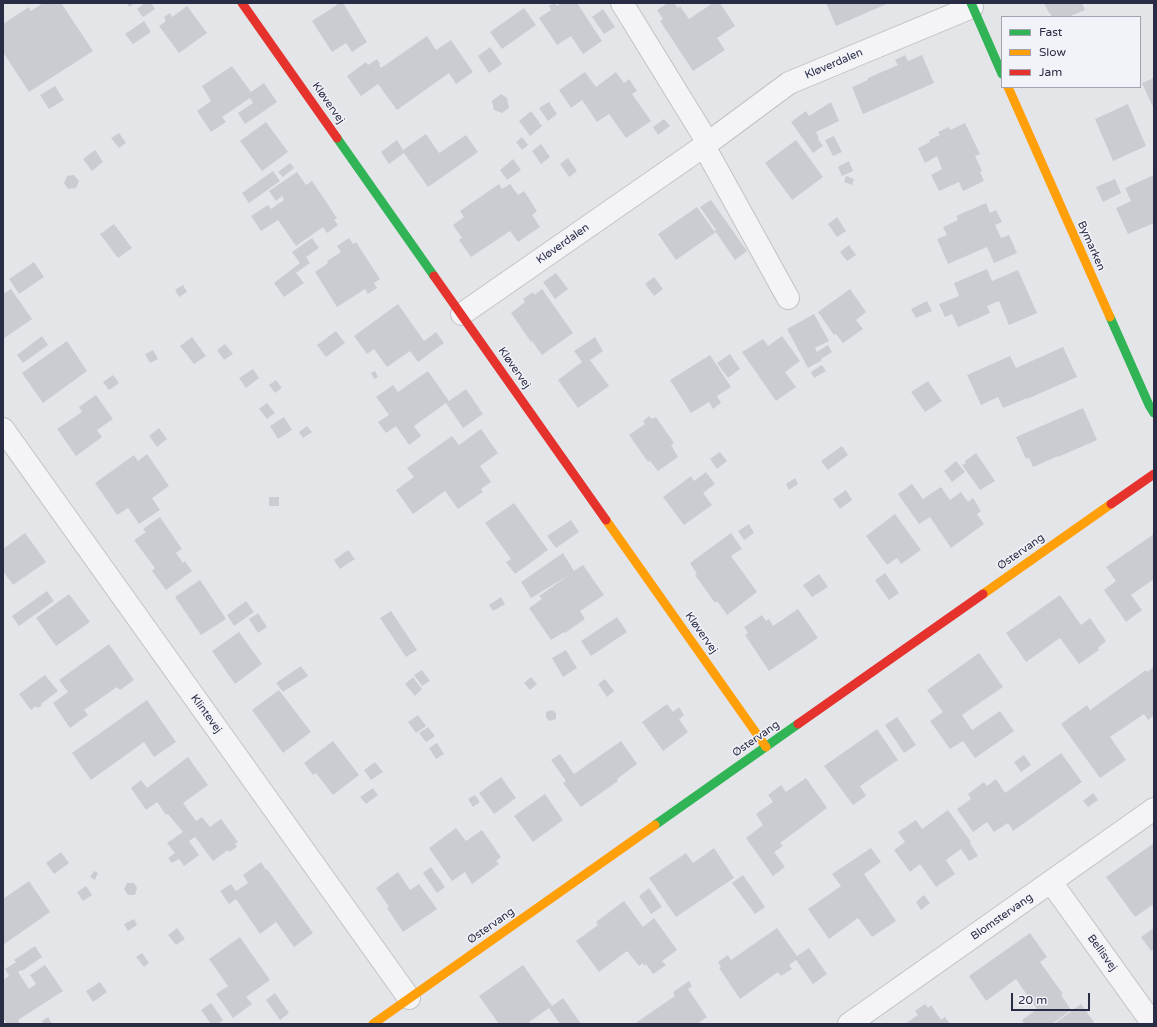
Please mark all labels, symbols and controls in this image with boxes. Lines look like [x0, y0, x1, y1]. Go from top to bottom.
legend [1001, 16, 1141, 88]
text: Fast [1039, 25, 1062, 39]
text: Slow [1039, 45, 1066, 59]
street label: Kløverdalen [803, 46, 865, 82]
text: Jam [1039, 65, 1062, 79]
street label: Kløvervej [309, 80, 347, 126]
street label: Bymarken [1074, 219, 1108, 273]
street label: Kløverdalen [534, 221, 592, 267]
street label: Kløvervej [495, 345, 533, 391]
street label: Østervang [995, 531, 1047, 573]
street label: Kløvervej [682, 610, 720, 656]
street label: Klintevej [188, 692, 224, 736]
street label: Østervang [730, 718, 782, 760]
street label: Blomstervang [969, 891, 1035, 943]
street label: Østervang [465, 905, 517, 947]
street label: Bellisvej [1084, 932, 1120, 974]
scale bar [1013, 985, 1092, 1011]
text: 20 m [1018, 993, 1047, 1007]

